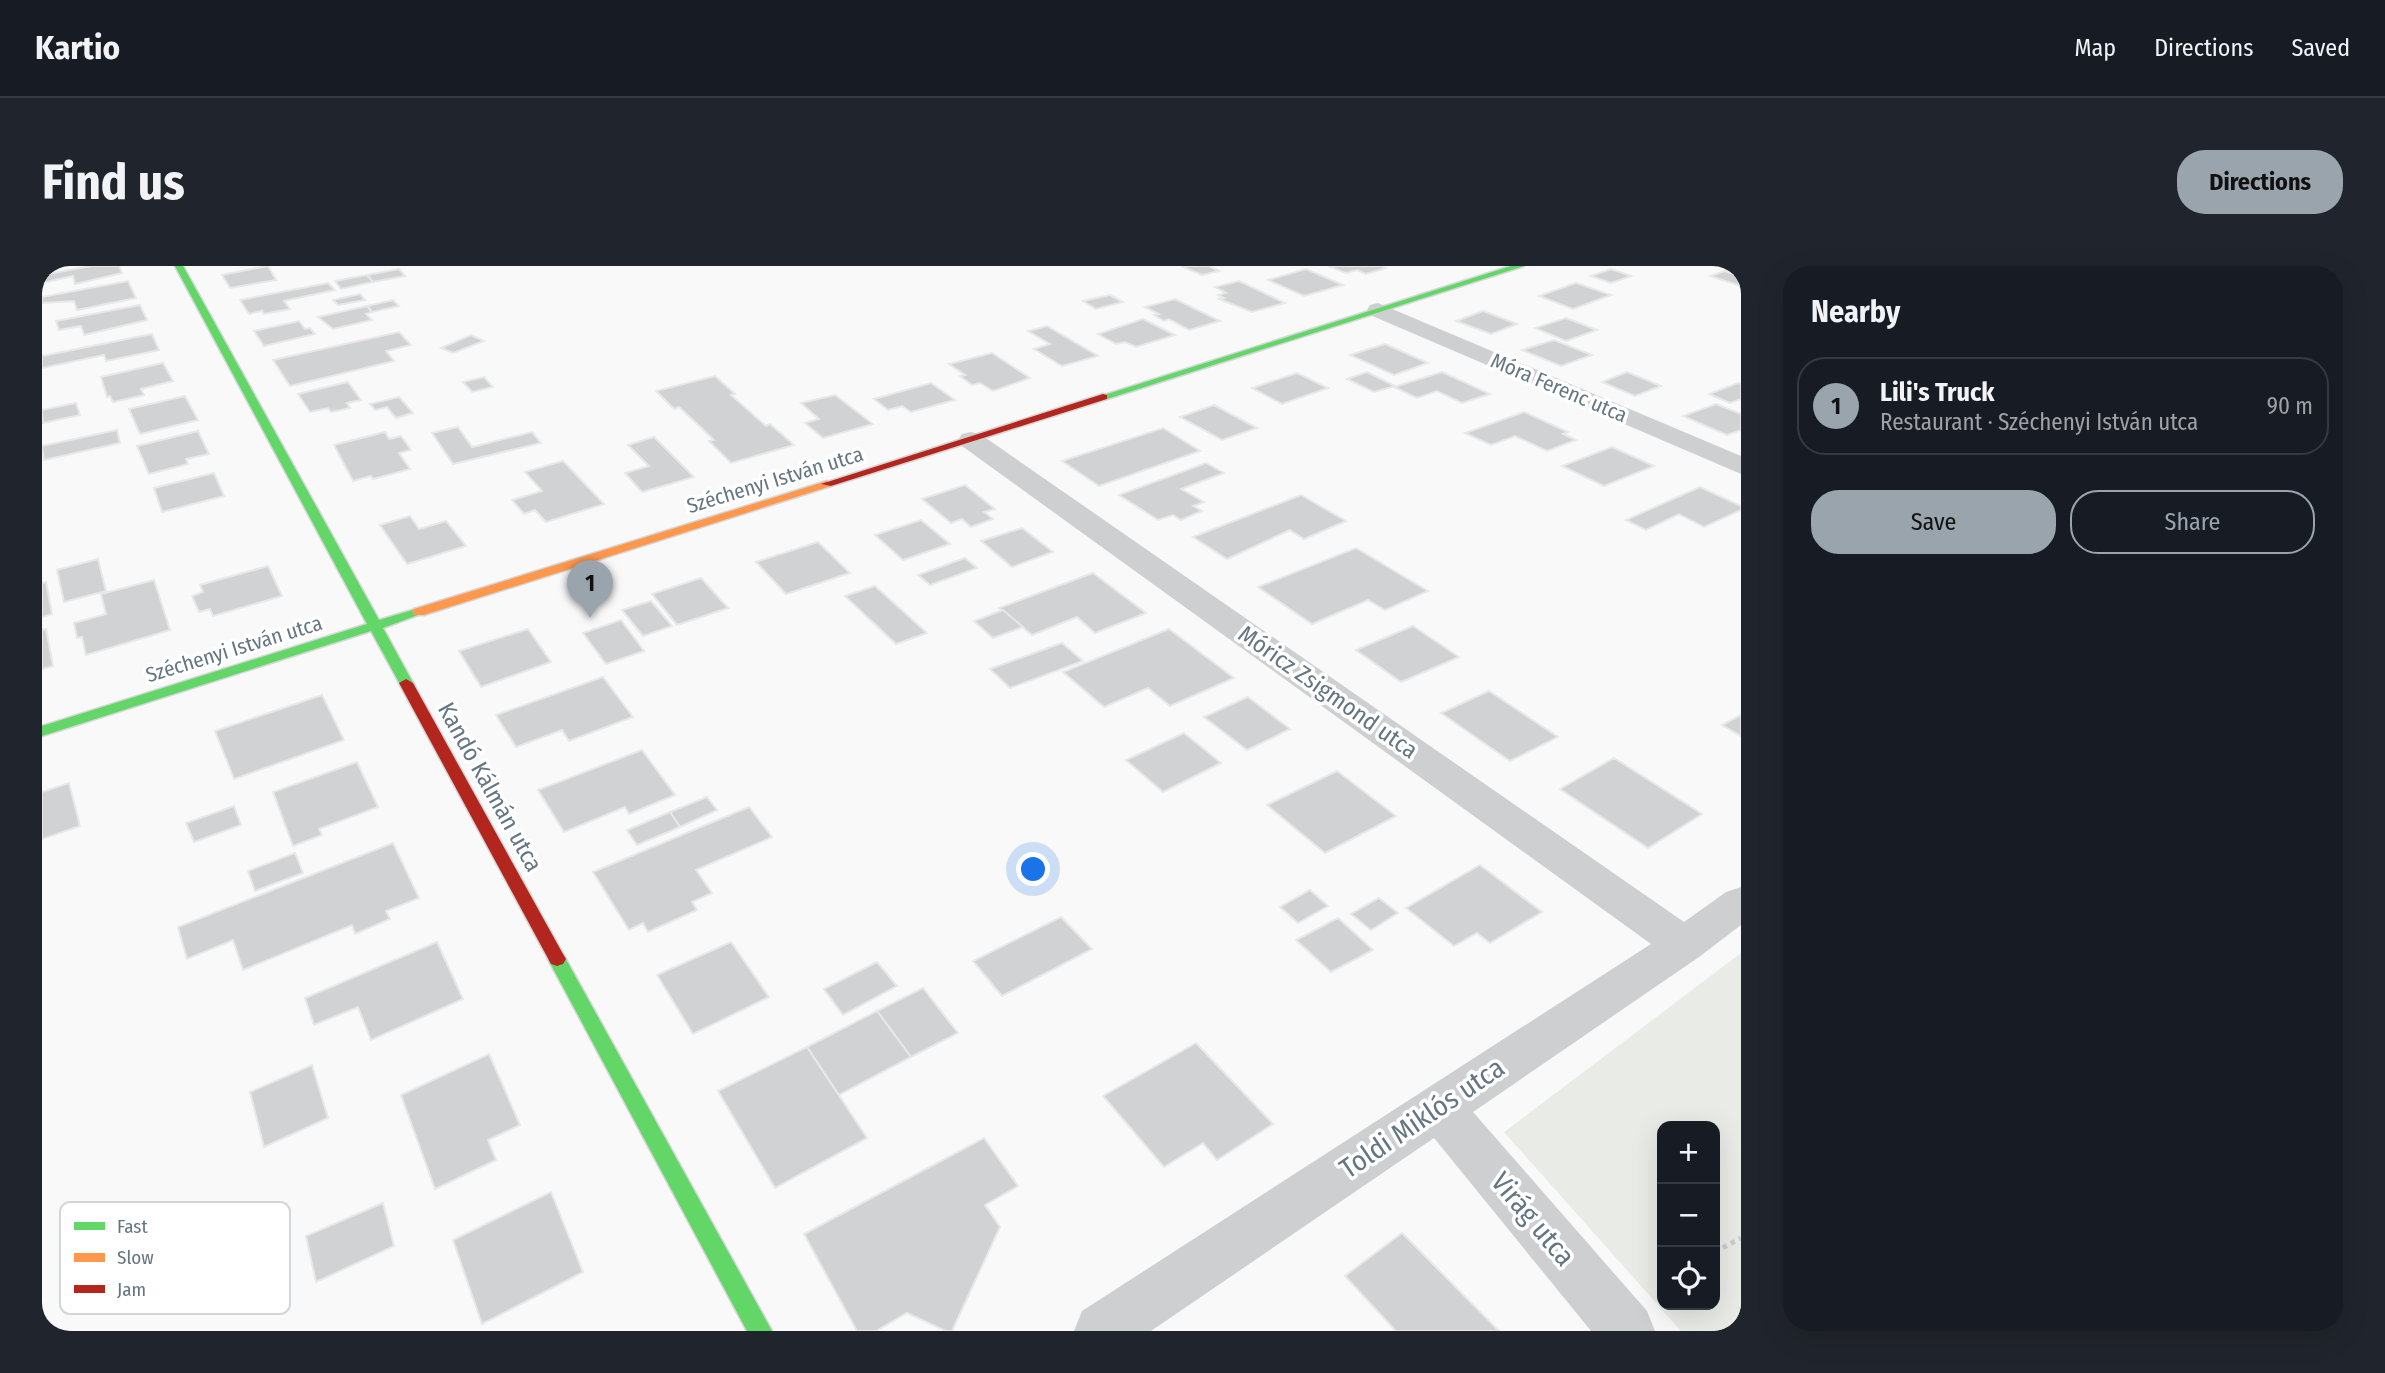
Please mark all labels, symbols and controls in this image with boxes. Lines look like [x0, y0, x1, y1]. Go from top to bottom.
text: Kartio [35, 28, 120, 68]
text: Map [2075, 34, 2116, 62]
text: Directions [2154, 34, 2253, 62]
text: Saved [2291, 34, 2350, 62]
button: Directions [2177, 150, 2343, 214]
text: Find us [42, 153, 185, 212]
text: Nearby [1811, 294, 1900, 330]
street label: Móra Ferenc utca [1487, 348, 1631, 428]
text: Lili's Truck [1880, 377, 1995, 408]
text: 1 [1831, 392, 1841, 420]
text: 90 m [2267, 392, 2313, 420]
text: Restaurant · Széchenyi István utca [1880, 408, 2198, 436]
street label: Széchenyi István utca [684, 441, 866, 519]
button: Save [1811, 490, 2056, 554]
button: Share [2070, 490, 2315, 554]
pin: 1 [567, 560, 613, 618]
street label: Széchenyi István utca [143, 610, 325, 688]
street label: Móricz Zsigmond utca [1233, 620, 1423, 764]
street label: Kandó Kálmán utca [432, 698, 548, 876]
your location [1016, 852, 1050, 886]
street label: Toldi Miklós utca [1333, 1051, 1511, 1185]
map controls [1657, 1121, 1720, 1310]
button: + [1657, 1121, 1720, 1184]
street label: Virág utca [1484, 1165, 1582, 1273]
button: − [1657, 1184, 1720, 1247]
legend [60, 1202, 290, 1314]
text: Fast [117, 1215, 148, 1238]
text: Slow [117, 1246, 154, 1269]
button: locate [1657, 1247, 1720, 1310]
text: Jam [117, 1278, 146, 1301]

